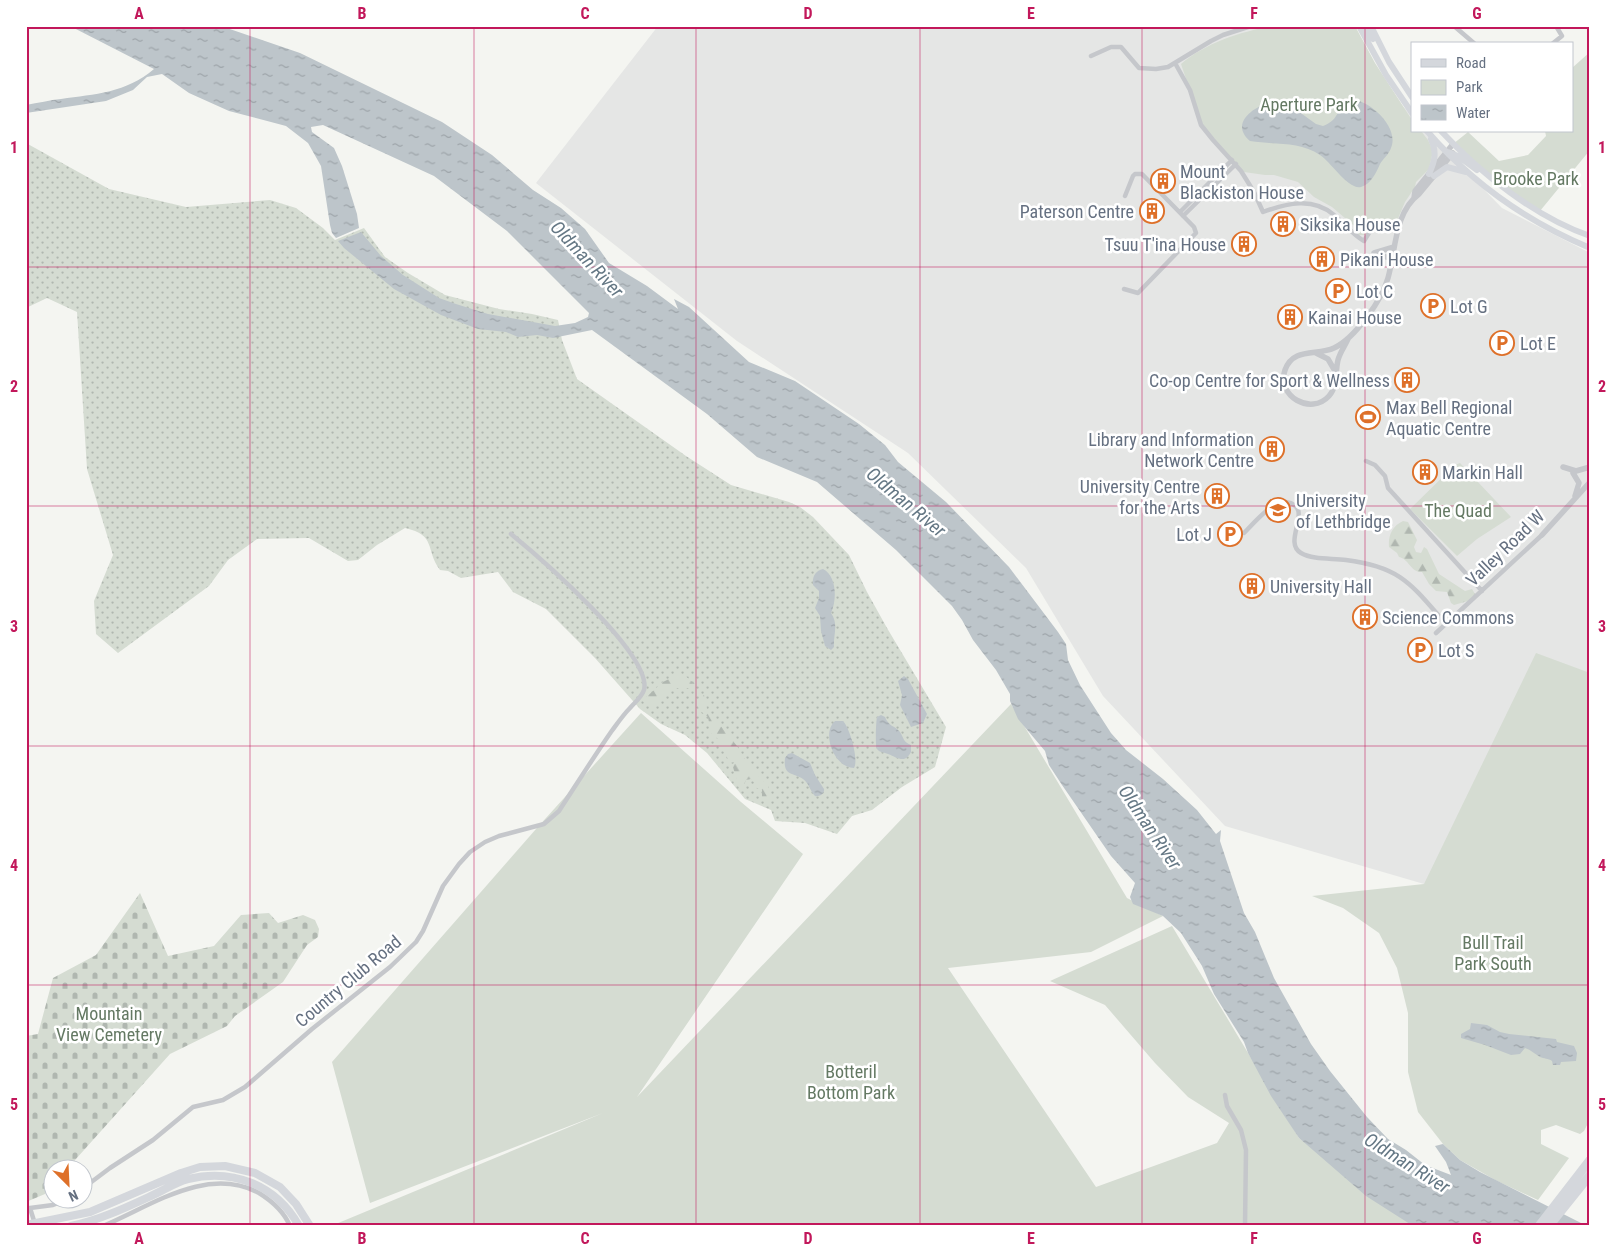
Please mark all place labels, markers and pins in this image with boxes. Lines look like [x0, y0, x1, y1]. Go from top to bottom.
place label: Mount Blackiston House [1180, 161, 1304, 203]
building icon: Mount Blackiston House [1150, 168, 1176, 194]
building icon: Paterson Centre [1139, 198, 1165, 224]
place label: Paterson Centre [1020, 201, 1134, 222]
building icon: Siksika House [1270, 211, 1296, 237]
place label: Siksika House [1300, 214, 1400, 235]
building icon: Tsuu T'ina House [1231, 231, 1257, 257]
place label: Tsuu T'ina House [1105, 234, 1226, 255]
building icon: Pikani House [1309, 246, 1335, 272]
place label: Pikani House [1340, 249, 1433, 270]
parking icon: Lot C [1325, 278, 1351, 304]
place label: Lot C [1356, 281, 1393, 302]
parking icon: Lot G [1420, 293, 1446, 319]
place label: Lot G [1450, 296, 1488, 317]
building icon: Kainai House [1277, 304, 1303, 330]
place label: Kainai House [1308, 307, 1402, 328]
parking icon: Lot E [1489, 330, 1515, 356]
place label: Lot E [1520, 333, 1556, 354]
building icon: Co-op Centre for Sport & Wellness [1394, 367, 1420, 393]
place label: Co-op Centre for Sport & Wellness [1149, 370, 1390, 391]
place label: Max Bell Regional Aquatic Centre [1386, 397, 1512, 439]
sports icon: Max Bell Regional Aquatic Centre [1355, 404, 1381, 430]
place label: Library and Information Network Centre [1088, 429, 1254, 471]
building icon: Library and Information Network Centre [1259, 436, 1285, 462]
building icon: Markin Hall [1412, 459, 1438, 485]
place label: Markin Hall [1442, 462, 1523, 483]
place label: University Centre for the Arts [1080, 476, 1200, 518]
building icon: University Centre for the Arts [1204, 483, 1230, 509]
place label: University of Lethbridge [1296, 490, 1391, 532]
school or university icon: University of Lethbridge [1265, 497, 1291, 523]
parking icon: Lot J [1217, 521, 1243, 547]
place label: Lot J [1176, 524, 1212, 545]
building icon: University Hall [1239, 573, 1265, 599]
place label: University Hall [1270, 576, 1372, 597]
building icon: Science Commons [1352, 604, 1378, 630]
place label: Science Commons [1382, 607, 1514, 628]
parking icon: Lot S [1407, 637, 1433, 663]
place label: Lot S [1438, 640, 1474, 661]

